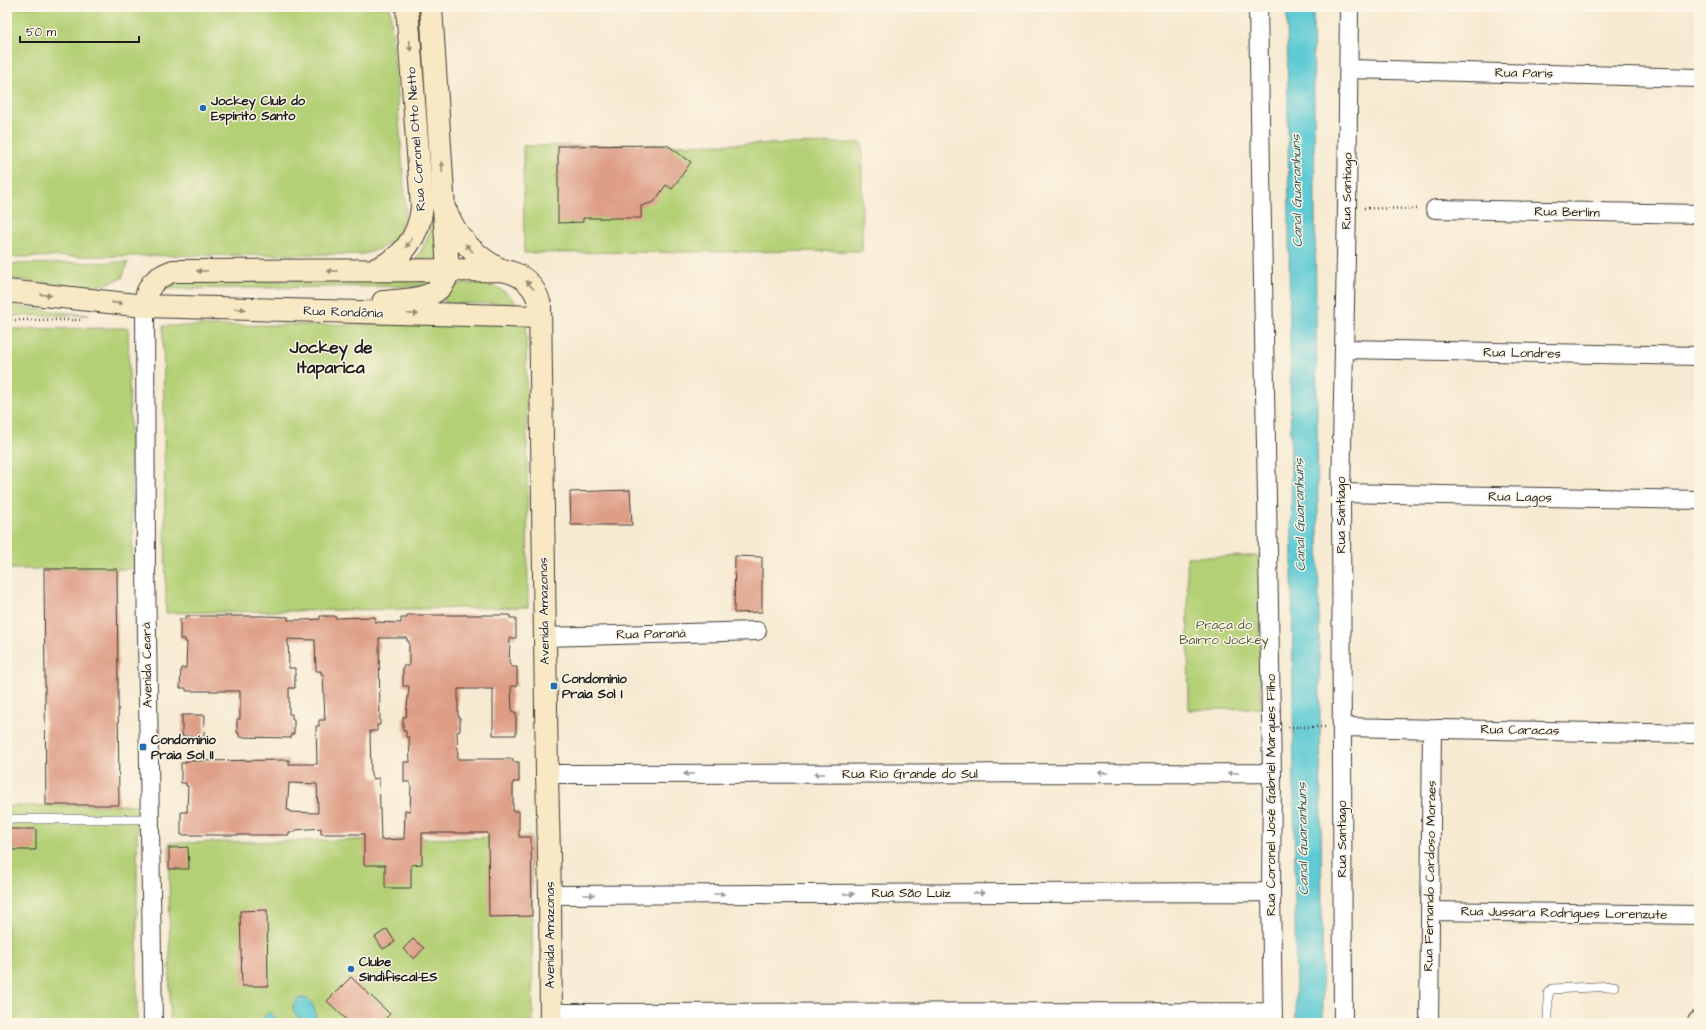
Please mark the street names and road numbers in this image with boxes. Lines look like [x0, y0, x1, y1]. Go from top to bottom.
street label: Rua Paris [1495, 63, 1554, 83]
street label: Rua Coronel Otto Netto [402, 66, 430, 212]
street label: Rua Santiago [1337, 152, 1358, 230]
street label: Rua Berlim [1534, 202, 1601, 222]
street label: Rua Rondônia [303, 302, 384, 322]
street label: Rua Londres [1483, 343, 1562, 363]
street label: Rua Santiago [1332, 476, 1351, 554]
street label: Rua Lagos [1488, 487, 1553, 508]
street label: Avenida Amazonas [534, 557, 554, 665]
street label: Avenida Ceará [137, 622, 157, 708]
street label: Rua Paraná [616, 624, 686, 644]
street label: Rua Coronel José Gabriel Marques Filho [1262, 673, 1280, 916]
street label: Rua Caracas [1481, 720, 1560, 740]
street label: Rua Rio Grande do Sul [842, 765, 978, 783]
street label: Rua Fernando Cardoso Moraes [1419, 780, 1441, 972]
street label: Rua Santiago [1333, 800, 1352, 878]
street label: Avenida Amazonas [541, 881, 559, 989]
street label: Rua São Luiz [871, 884, 951, 902]
street label: Rua Jussara Rodrigues Lorenzute [1461, 902, 1667, 925]

